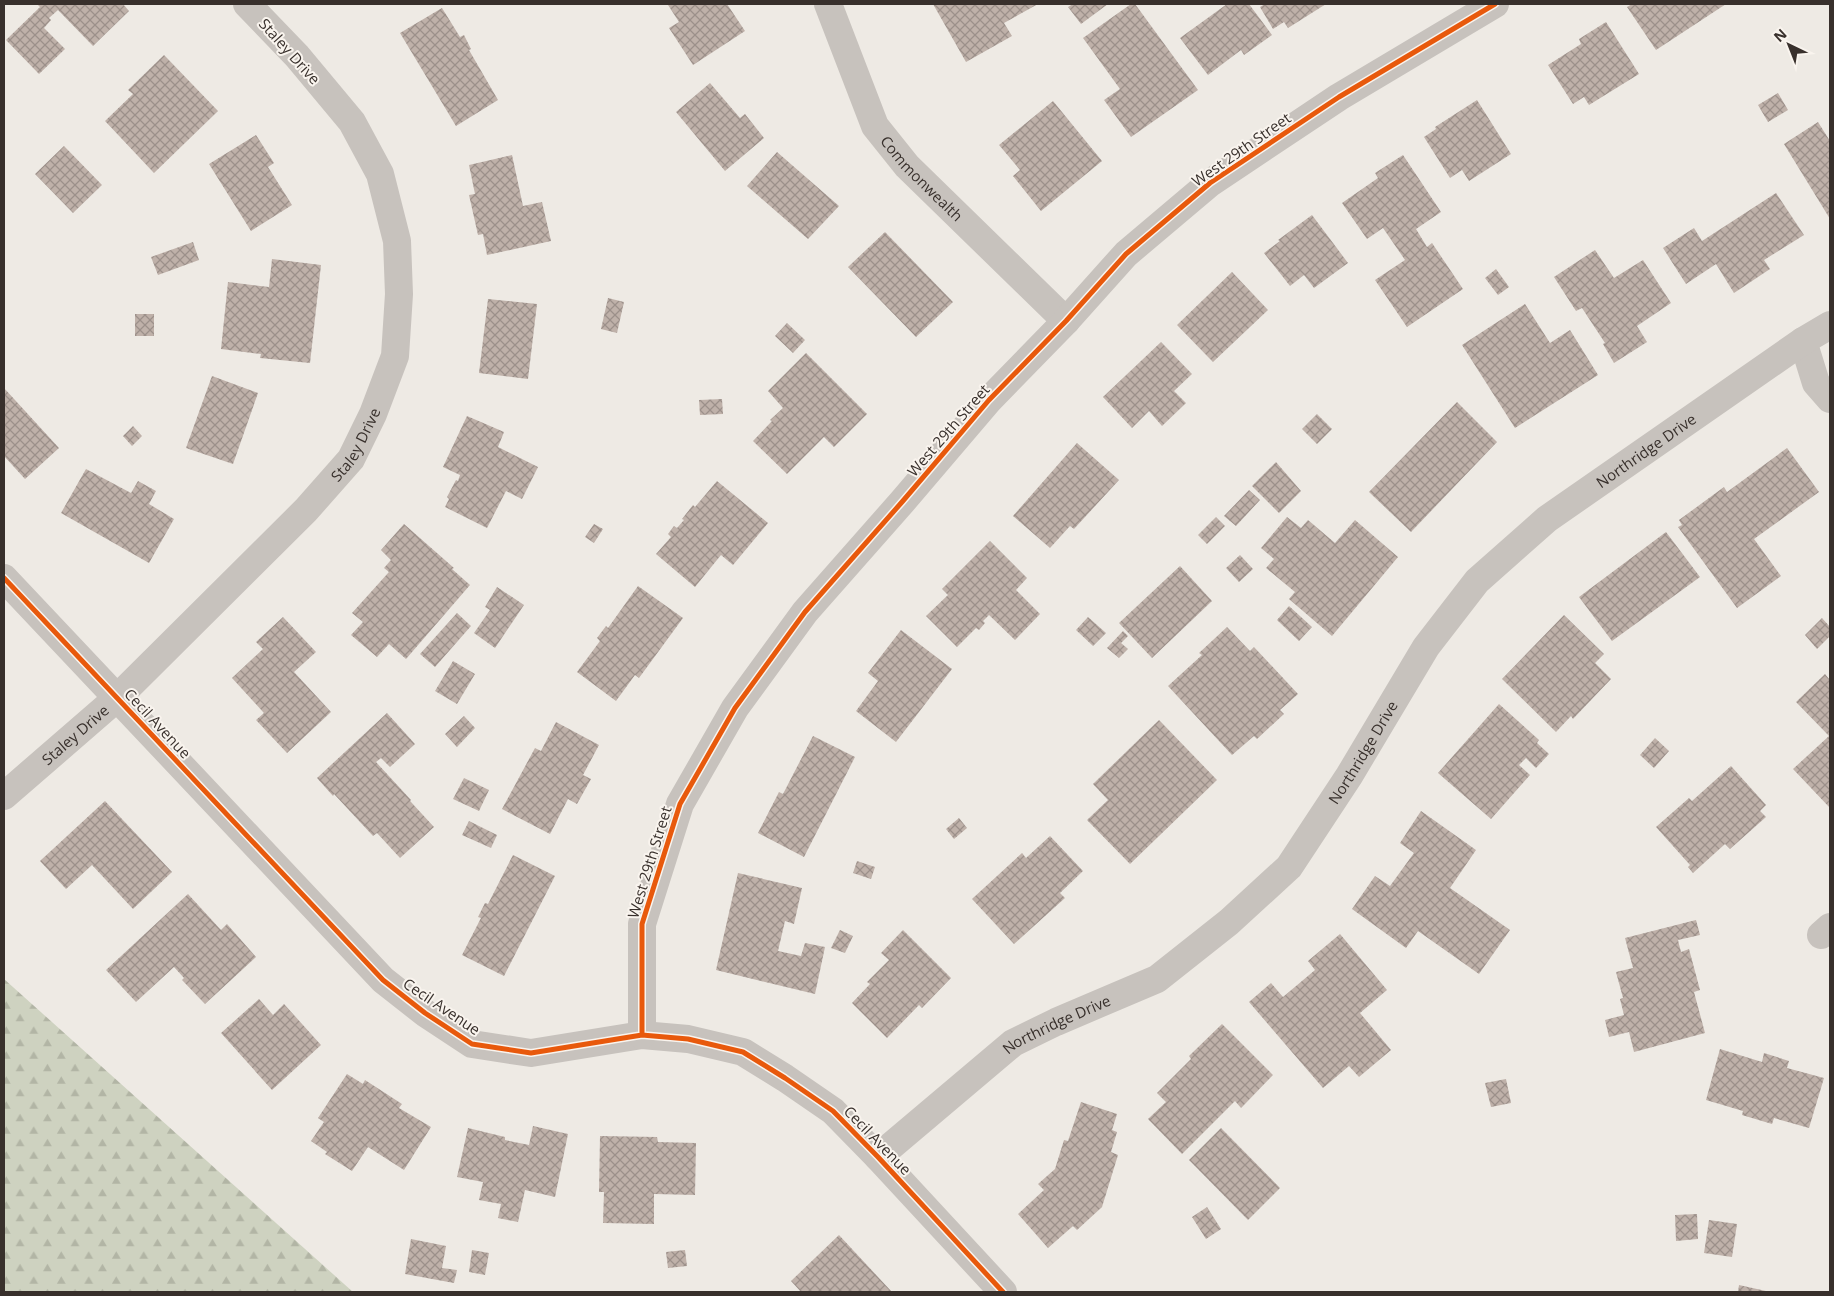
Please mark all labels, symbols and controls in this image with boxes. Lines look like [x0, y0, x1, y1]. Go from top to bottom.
street label: Staley Drive [255, 14, 325, 88]
north arrow [1764, 20, 1814, 70]
text: N [1769, 24, 1790, 46]
street label: West 29th Street [1188, 107, 1294, 191]
street label: Commonwealth [876, 131, 967, 225]
street label: West 29th Street [902, 380, 994, 480]
street label: Staley Drive [326, 405, 384, 485]
street label: Northridge Drive [1592, 409, 1700, 492]
street label: Cecil Avenue [120, 684, 196, 762]
street label: Northridge Drive [1323, 697, 1402, 808]
street label: Staley Drive [37, 700, 113, 769]
street label: West 29th Street [622, 804, 676, 920]
street label: Cecil Avenue [400, 973, 484, 1039]
street label: Northridge Drive [998, 990, 1113, 1058]
street label: Cecil Avenue [840, 1101, 916, 1179]

